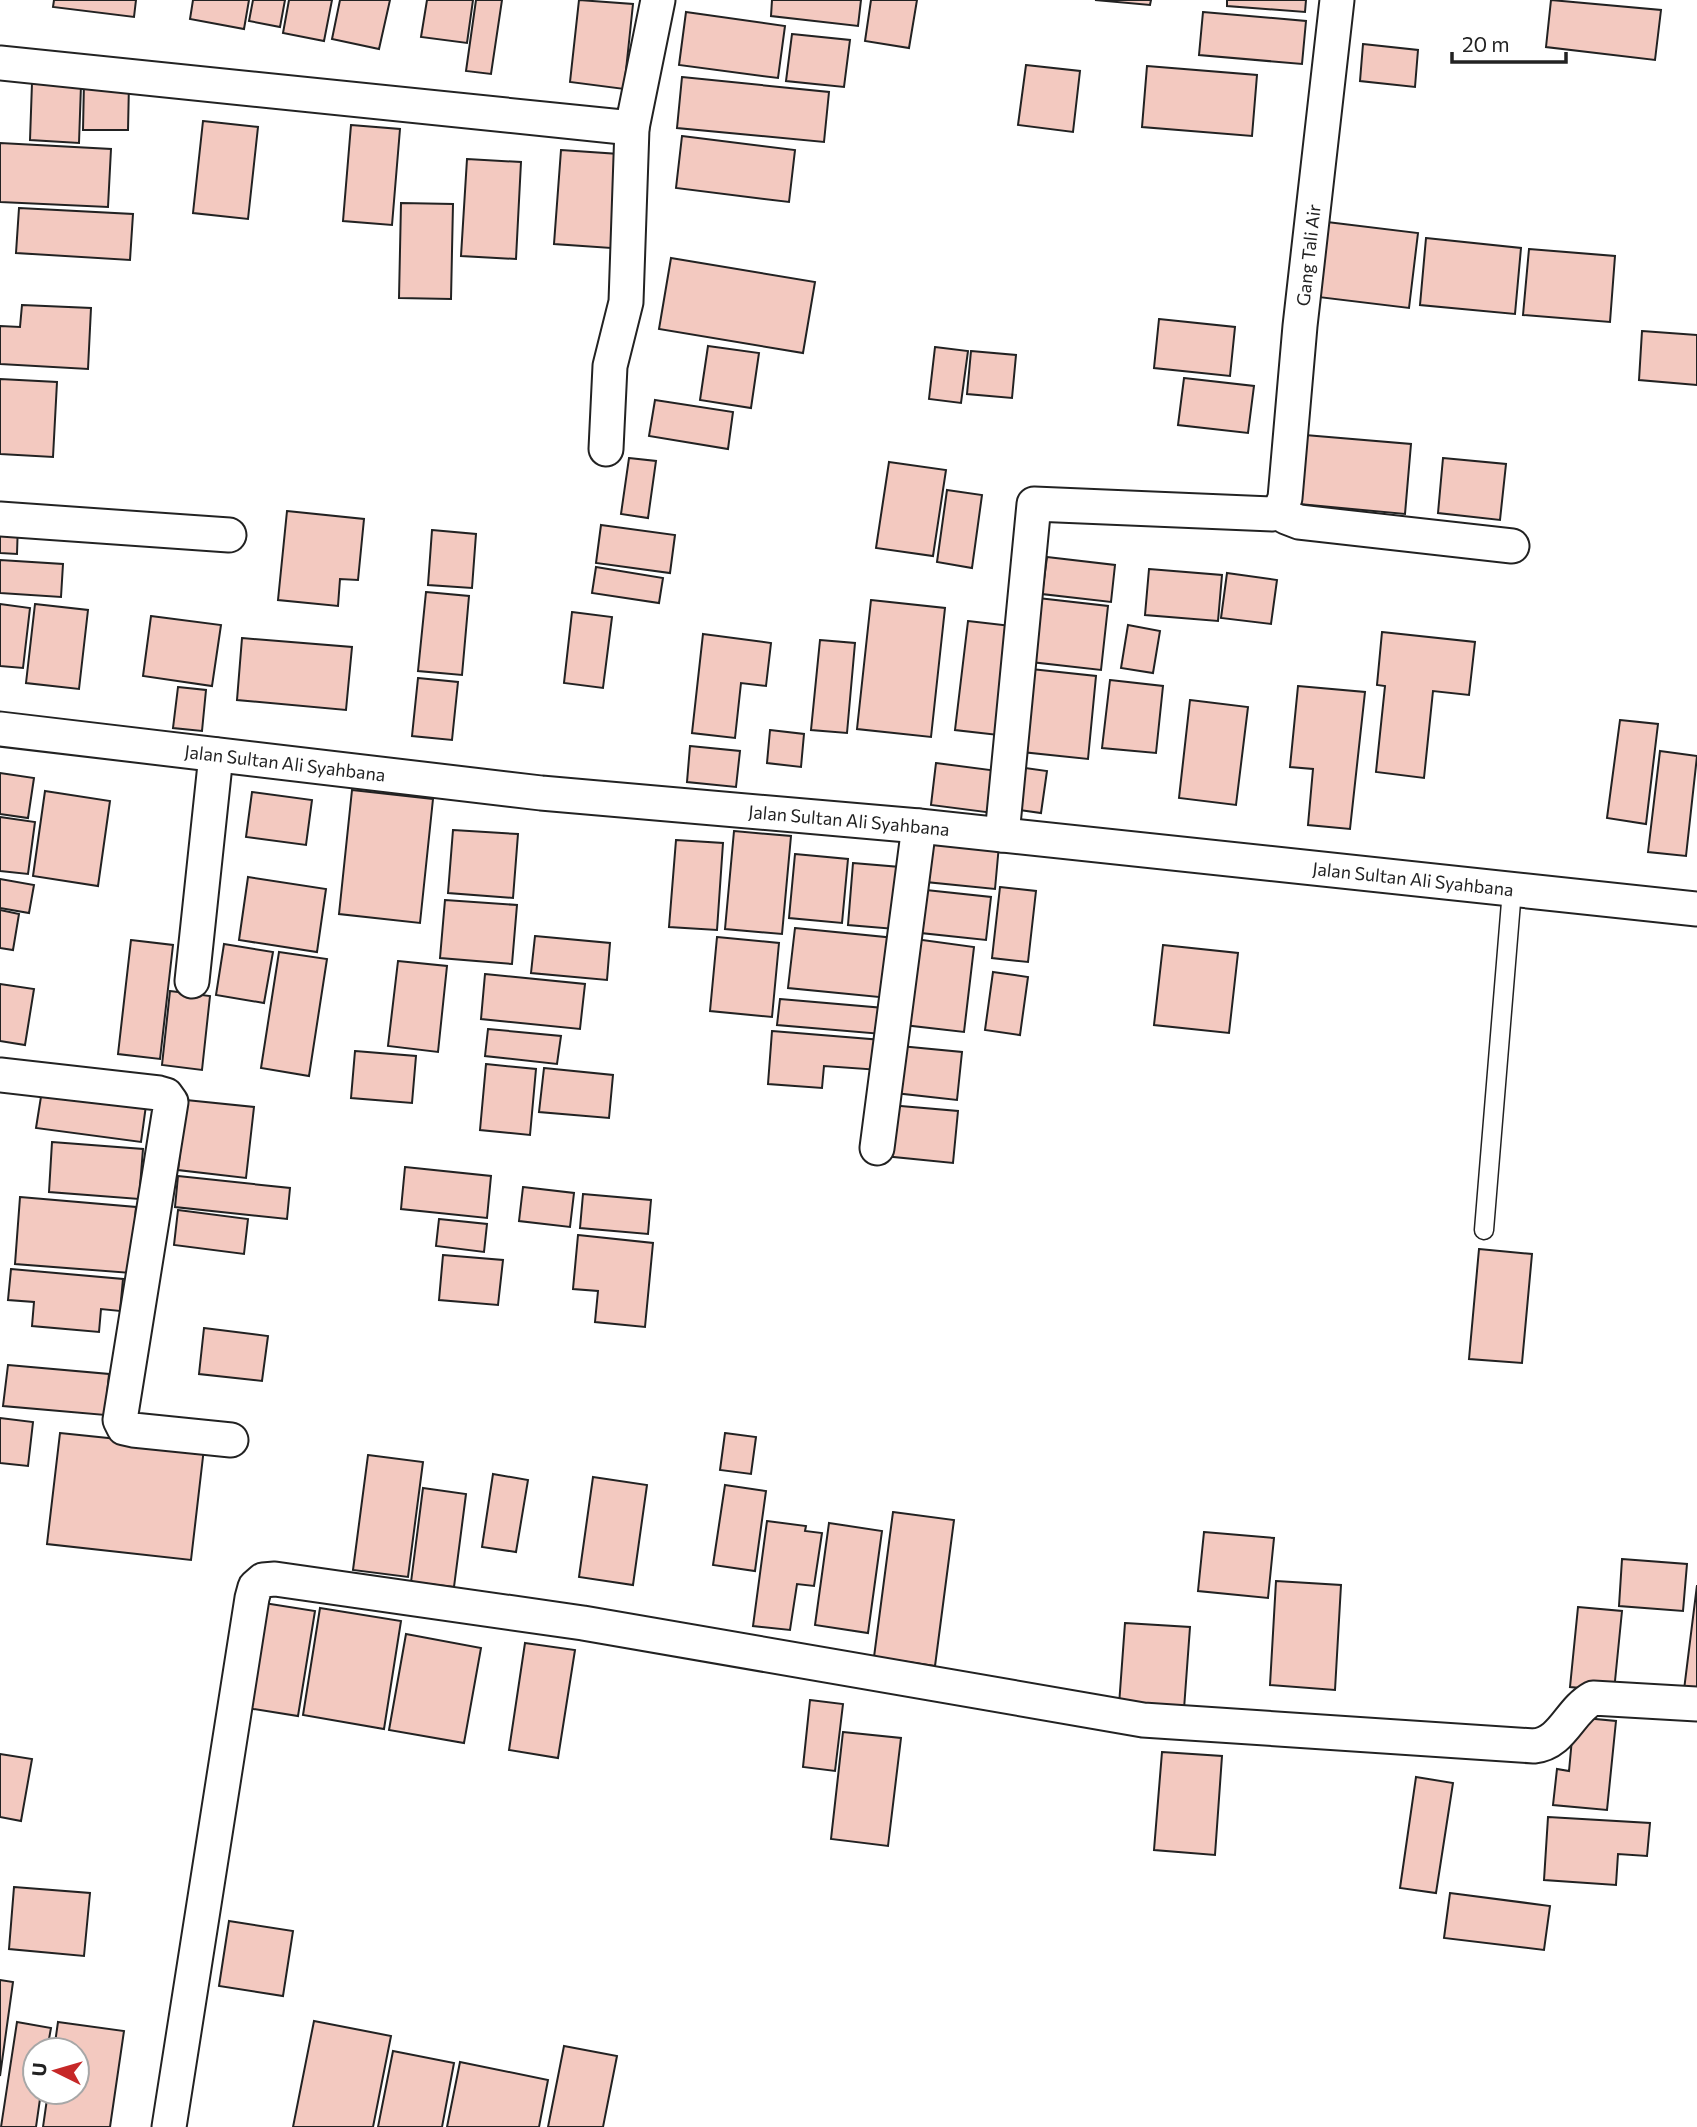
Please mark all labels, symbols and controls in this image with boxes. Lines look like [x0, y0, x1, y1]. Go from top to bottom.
scale bar [1452, 21, 1566, 65]
text: 20 m [1462, 31, 1510, 56]
street label: Gang Tali Air [1291, 203, 1325, 307]
street label: Jalan Sultan Ali Syahbana [183, 740, 387, 786]
street label: Jalan Sultan Ali Syahbana [747, 800, 951, 840]
street label: Jalan Sultan Ali Syahbana [1311, 857, 1515, 900]
north arrow [21, 2036, 91, 2106]
text: U [27, 2062, 51, 2077]

